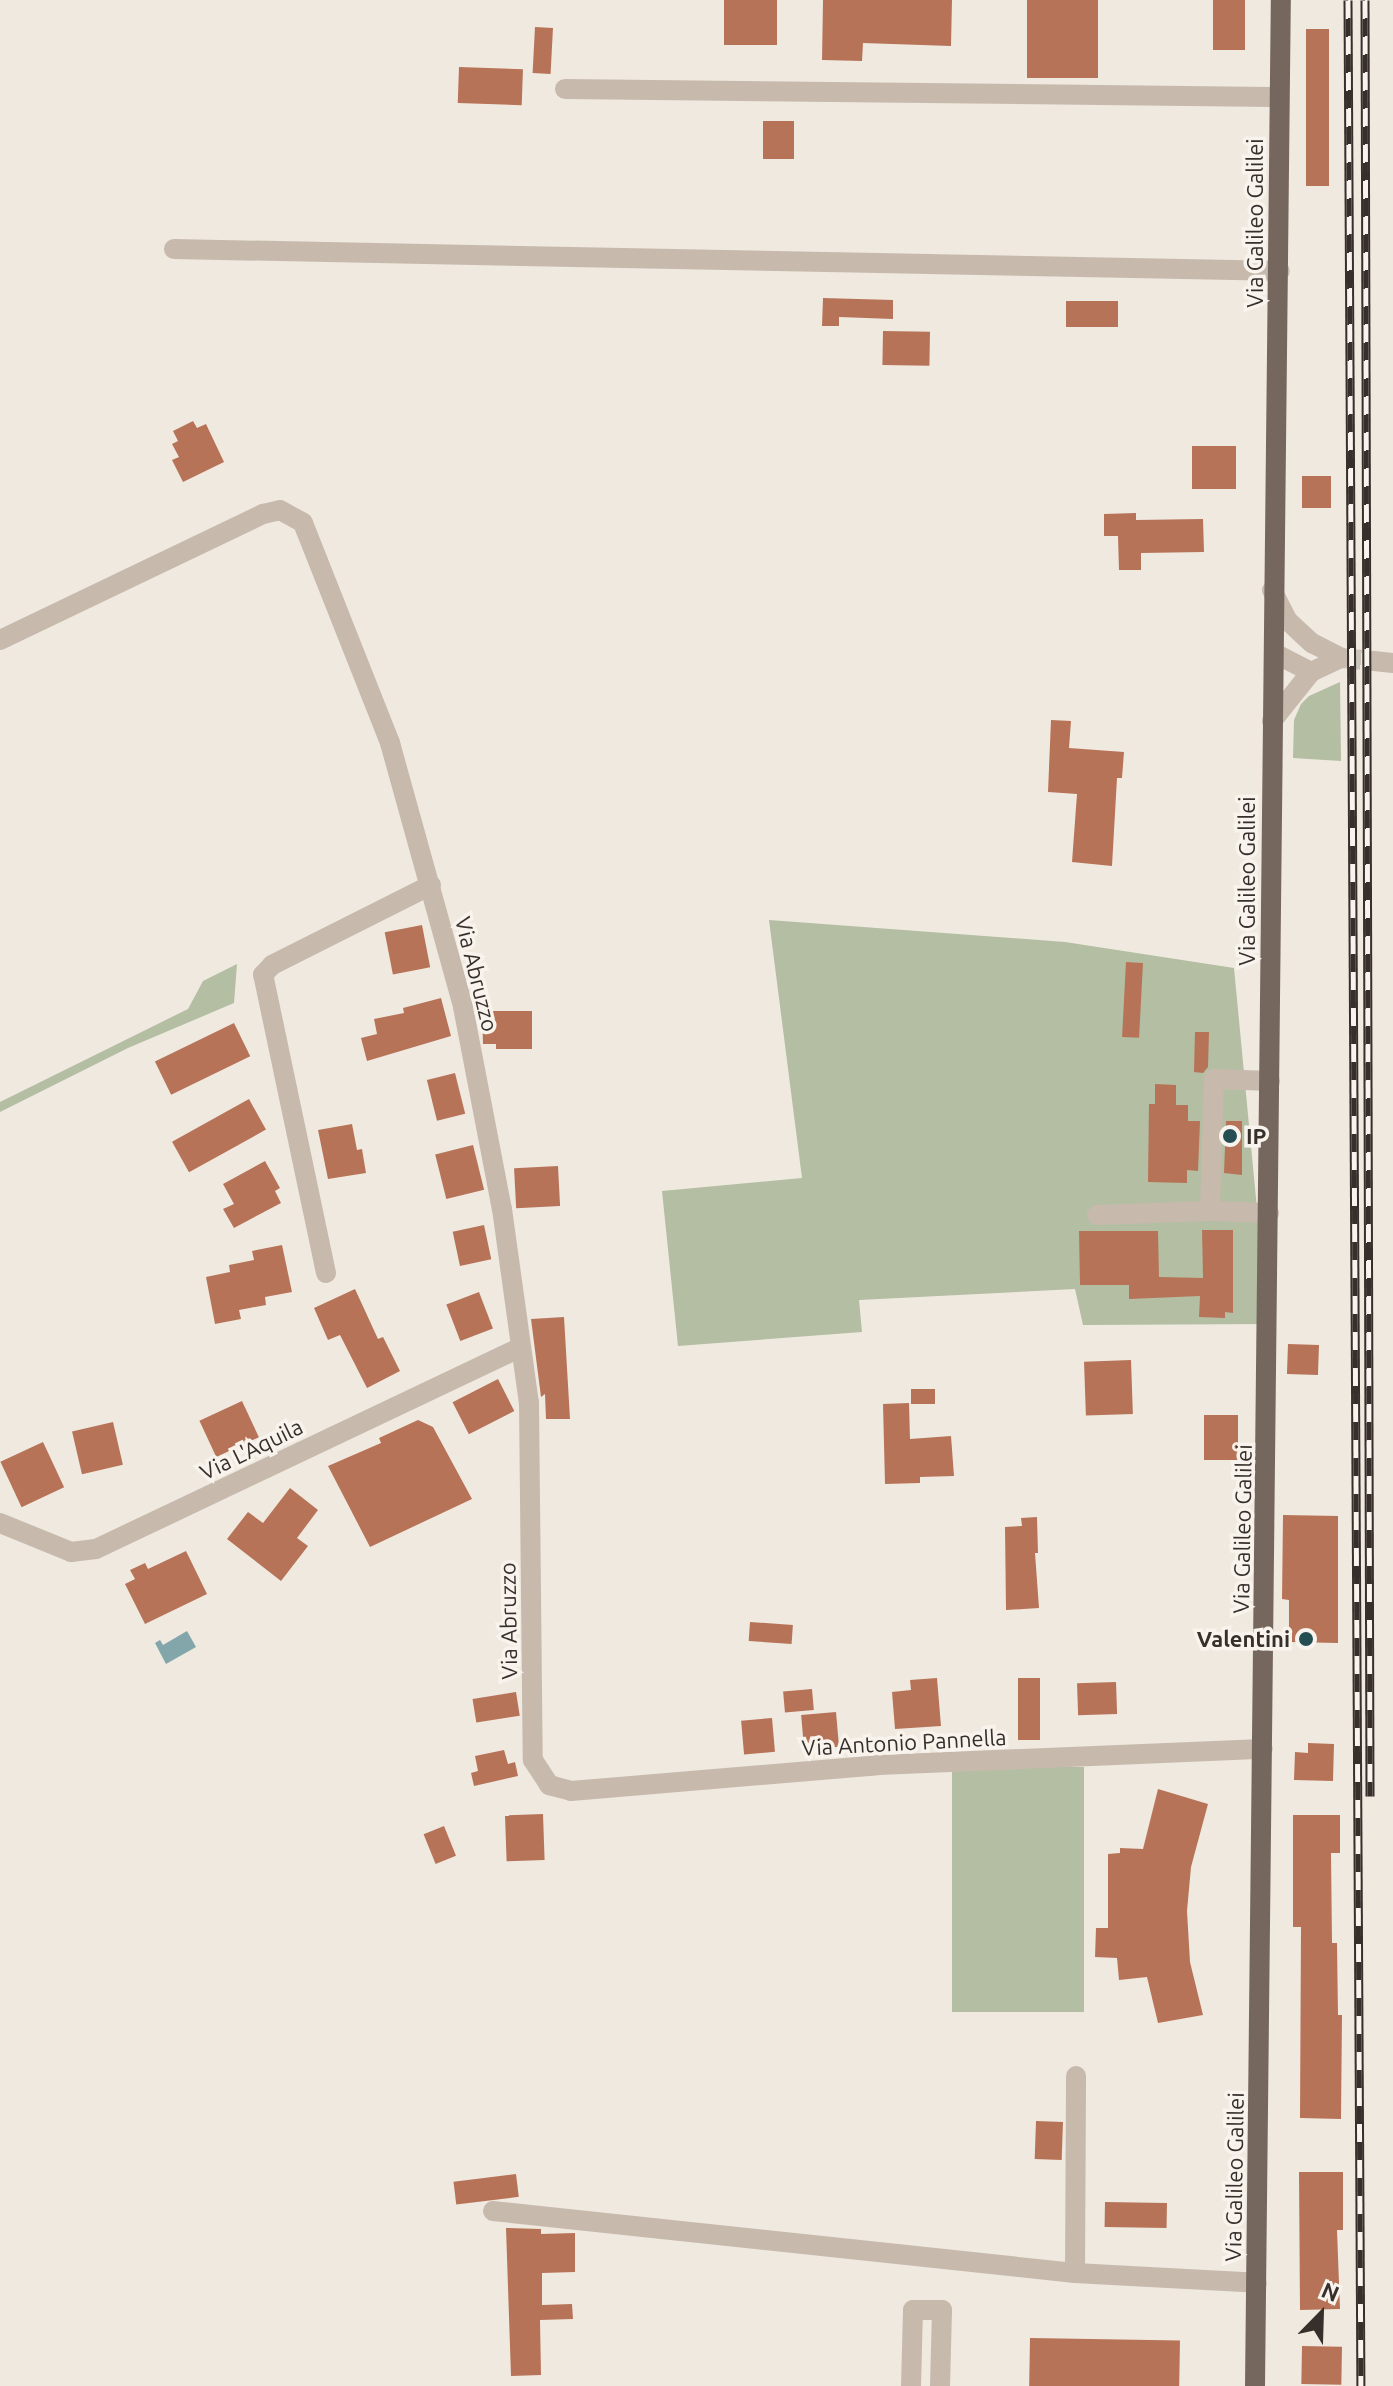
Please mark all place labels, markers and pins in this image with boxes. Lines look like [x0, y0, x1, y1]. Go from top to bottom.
place label: IP [1246, 1123, 1267, 1149]
marker: IP [1221, 1127, 1239, 1145]
place label: Valentini [1197, 1626, 1290, 1652]
marker: Valentini [1297, 1630, 1315, 1648]

